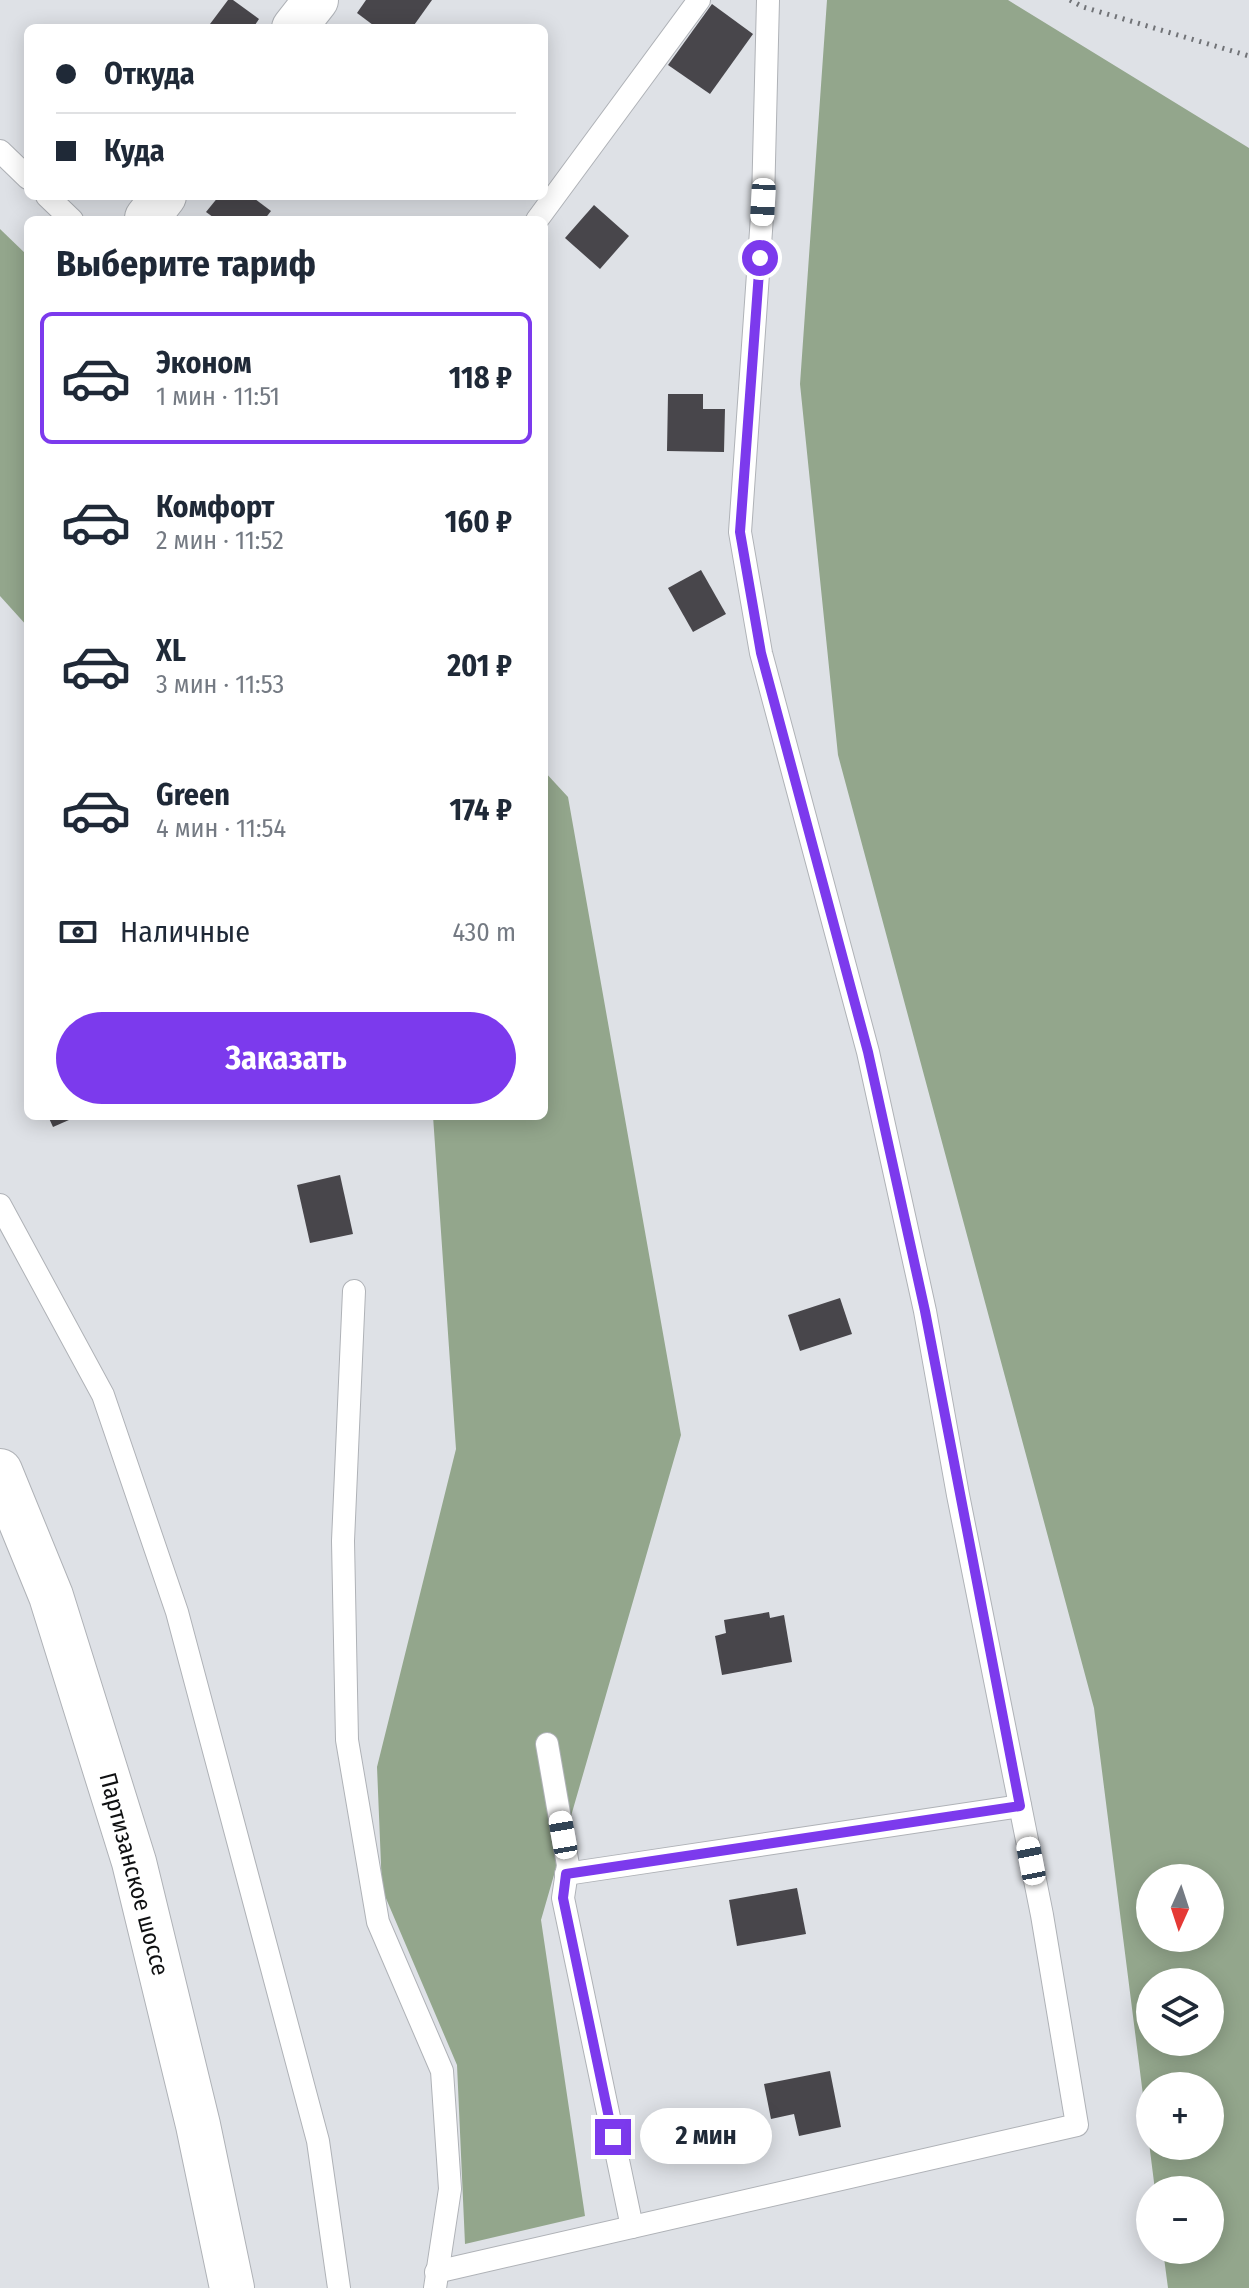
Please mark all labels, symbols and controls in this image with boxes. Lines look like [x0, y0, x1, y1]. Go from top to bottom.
text: Откуда [104, 56, 195, 92]
text: Куда [104, 133, 165, 169]
car [750, 177, 776, 227]
route start [742, 240, 778, 276]
text: Выберите тариф [56, 242, 316, 286]
icon: car [60, 342, 132, 414]
text: Эконом [156, 345, 252, 381]
text: 118 ₽ [449, 360, 512, 396]
text: 1 мин · 11:51 [156, 381, 280, 412]
icon: car [60, 486, 132, 558]
text: Комфорт [156, 489, 274, 525]
text: 160 ₽ [445, 504, 512, 540]
text: 2 мин · 11:52 [156, 525, 284, 556]
icon: car [60, 630, 132, 702]
text: XL [156, 633, 186, 669]
text: 201 ₽ [447, 648, 512, 684]
text: 3 мин · 11:53 [156, 669, 284, 700]
icon: car [60, 774, 132, 846]
text: Green [156, 777, 230, 813]
text: 174 ₽ [450, 792, 512, 828]
text: 4 мин · 11:54 [156, 813, 286, 844]
icon: cash [56, 910, 100, 954]
text: Наличные [120, 914, 250, 950]
text: 430 m [452, 917, 516, 948]
button: Заказать [56, 1012, 516, 1104]
street label: Партизанское шоссе [93, 1770, 175, 1978]
car [547, 1809, 579, 1861]
car [1015, 1835, 1047, 1887]
north arrow [1136, 1864, 1224, 1952]
map controls [1136, 1864, 1224, 2264]
button: layers [1136, 1968, 1224, 2056]
button: + [1136, 2072, 1224, 2160]
callout: 2 мин [641, 2109, 773, 2165]
route end [595, 2119, 631, 2155]
text: 2 мин [675, 2120, 737, 2151]
button: − [1136, 2176, 1224, 2264]

